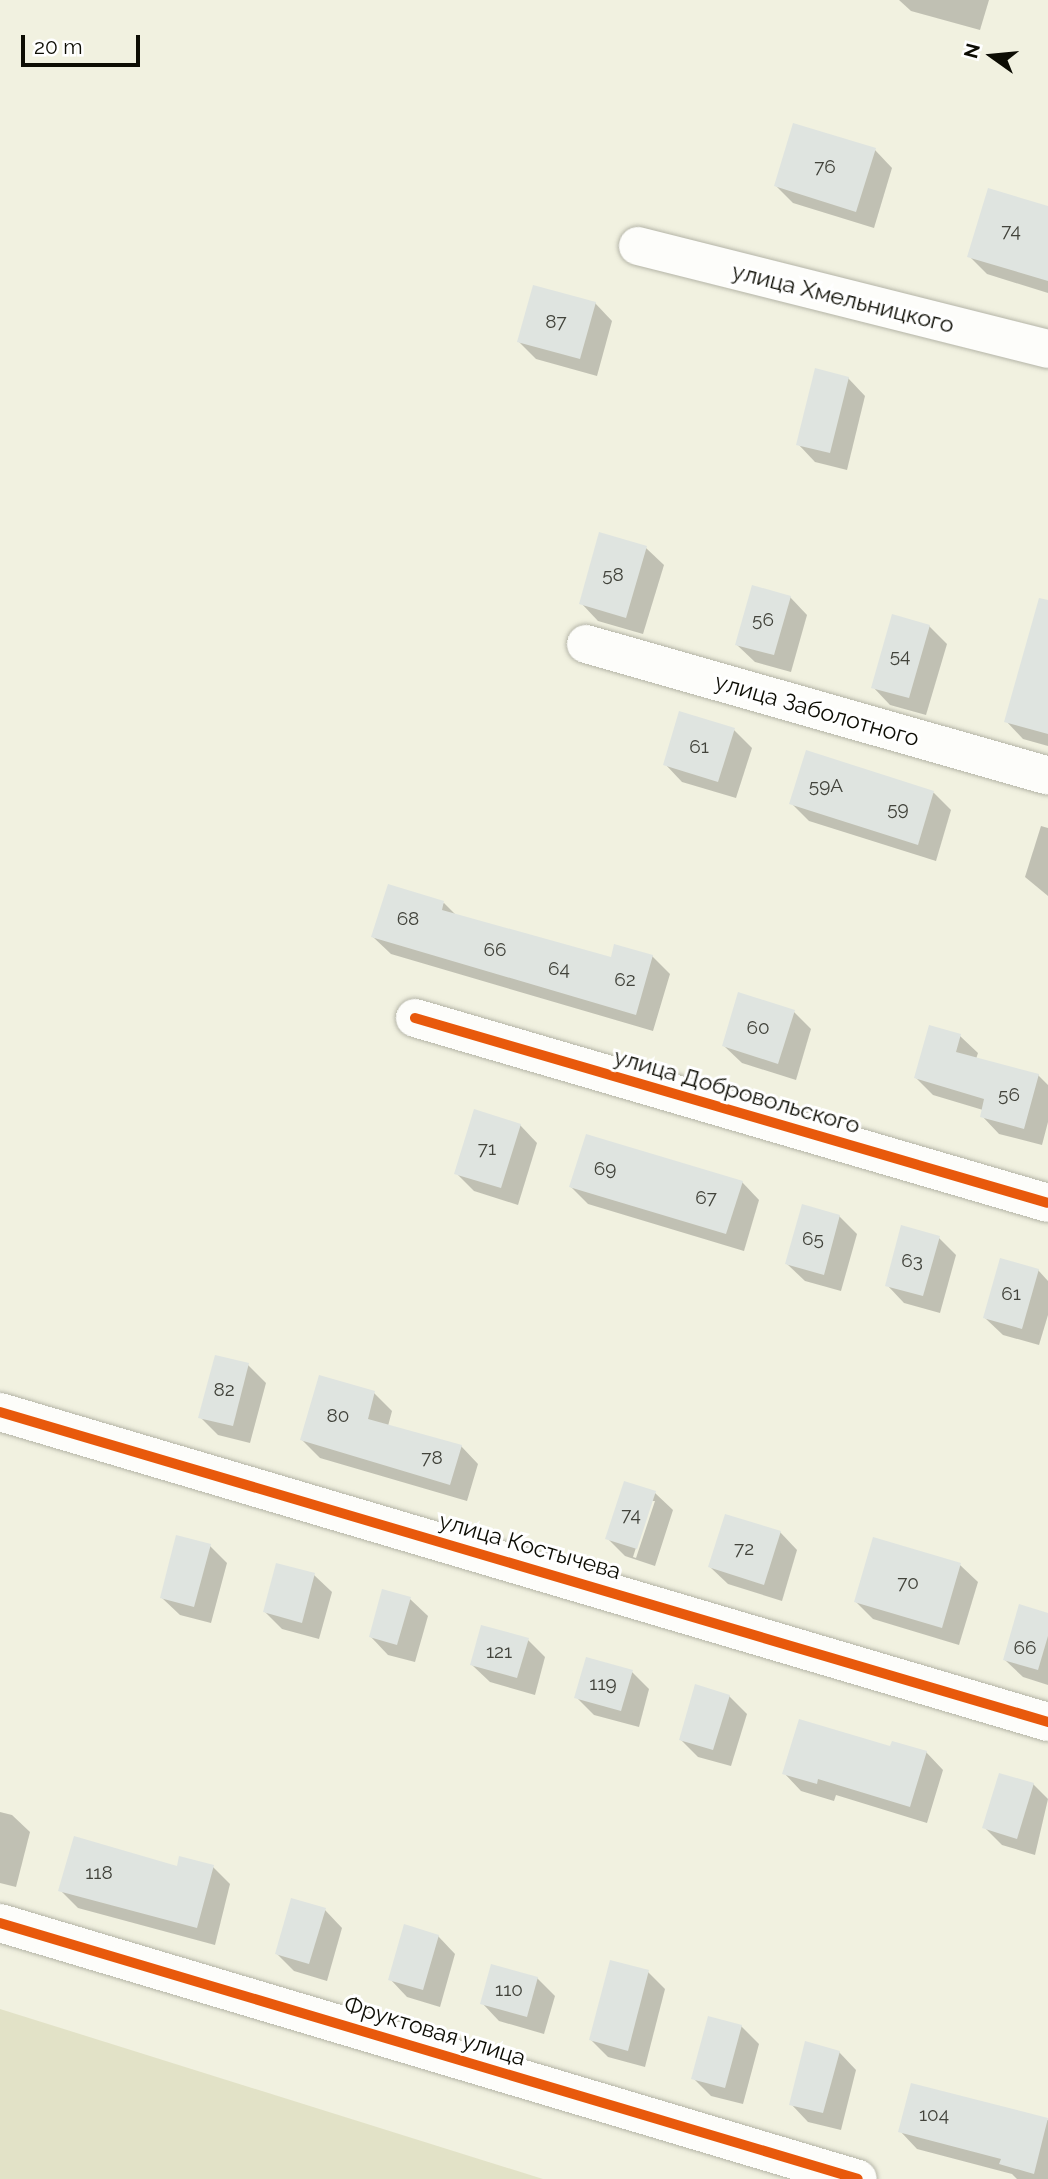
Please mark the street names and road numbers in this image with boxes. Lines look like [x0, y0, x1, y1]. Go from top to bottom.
street label: улица Хмельницкого [729, 257, 957, 339]
street label: улица Заболотного [712, 668, 922, 752]
street label: улица Добровольского [611, 1043, 863, 1139]
street label: улица Костычева [436, 1507, 624, 1585]
street label: Фруктовая улица [341, 1990, 529, 2072]

